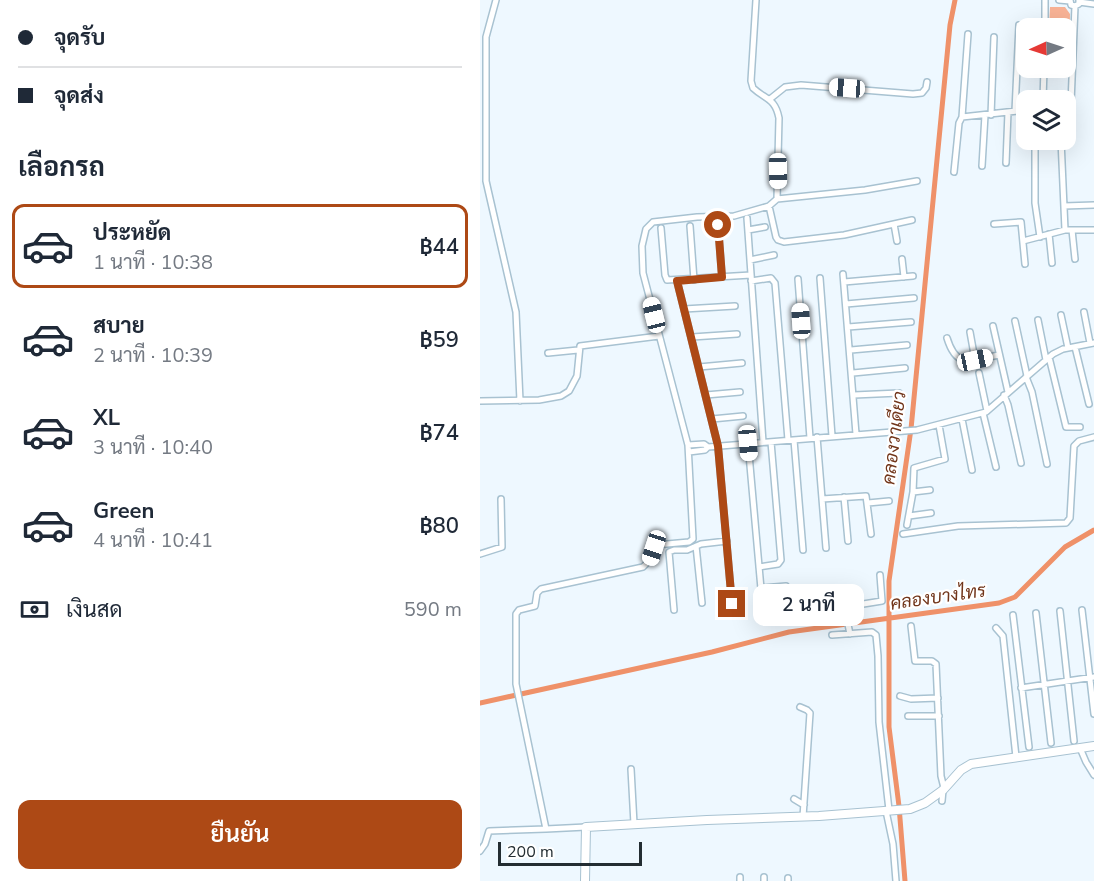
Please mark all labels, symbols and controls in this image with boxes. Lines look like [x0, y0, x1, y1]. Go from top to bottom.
north arrow [1016, 18, 1076, 78]
map controls [1016, 18, 1076, 150]
text: จุดรับ [54, 23, 105, 53]
car [828, 78, 866, 98]
text: จุดส่ง [54, 81, 104, 111]
button: layers [1016, 90, 1076, 150]
text: เลือกรถ [18, 149, 105, 186]
car [769, 153, 787, 189]
route start [704, 211, 731, 238]
text: ประหยัด [93, 218, 171, 248]
icon: car [21, 219, 75, 273]
text: ฿44 [419, 232, 459, 262]
text: 1 นาที · 10:38 [93, 249, 213, 276]
car [641, 295, 667, 335]
car [791, 302, 811, 340]
text: สบาย [93, 311, 145, 341]
icon: car [21, 312, 75, 366]
text: ฿59 [419, 325, 459, 355]
text: 2 นาที · 10:39 [93, 342, 213, 369]
car [956, 347, 994, 373]
water label: คลองวาเดียว [875, 390, 912, 486]
text: XL [93, 403, 120, 433]
icon: car [21, 405, 75, 459]
text: ฿74 [419, 418, 459, 448]
car [737, 424, 759, 462]
text: 3 นาที · 10:40 [93, 434, 213, 461]
text: Green [93, 496, 154, 526]
icon: car [21, 498, 75, 552]
text: ฿80 [419, 511, 459, 541]
text: 4 นาที · 10:41 [93, 527, 213, 554]
car [640, 528, 668, 568]
water label: คลองบางไทร [889, 577, 989, 616]
callout: 2 นาที [753, 583, 864, 625]
route end [718, 590, 745, 617]
text: 2 นาที [782, 591, 835, 618]
icon: cash [18, 593, 51, 626]
text: เงินสด [66, 595, 123, 625]
text: 590 m [404, 596, 462, 623]
button: ยืนยัน [18, 800, 462, 869]
scale bar [498, 839, 642, 866]
text: 200 m [507, 841, 554, 863]

